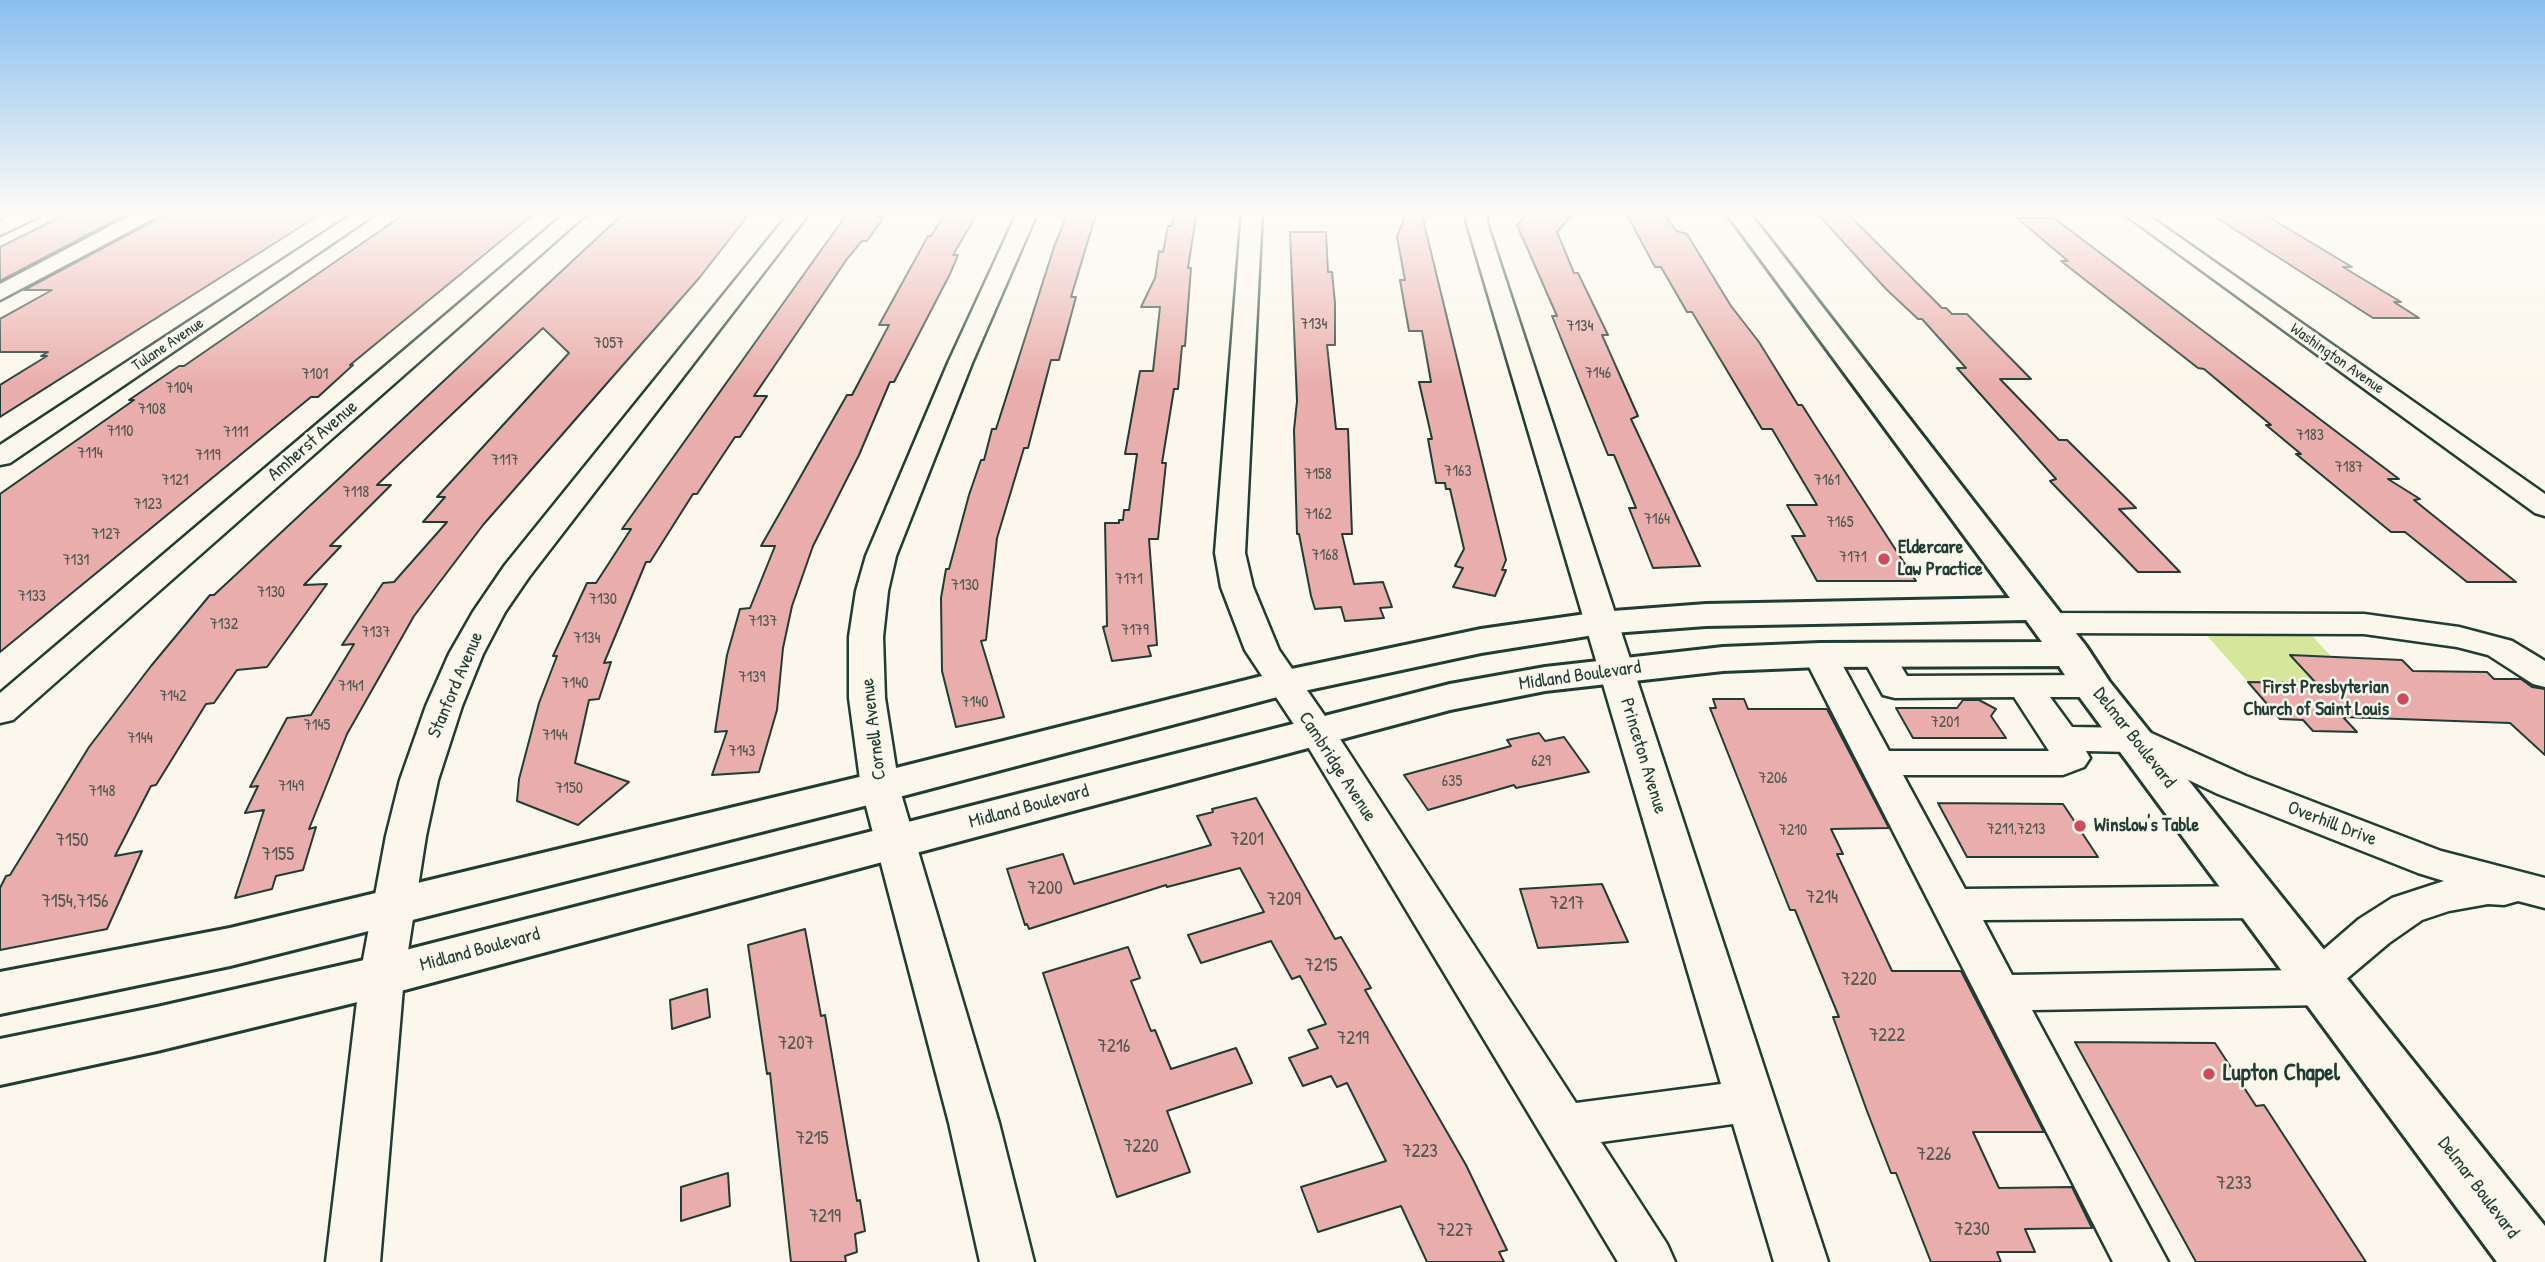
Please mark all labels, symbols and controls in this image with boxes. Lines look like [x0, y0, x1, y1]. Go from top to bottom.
street label: Tulane Avenue [129, 314, 207, 376]
house number: 7134 [1301, 315, 1327, 335]
house number: 7134 [1567, 317, 1593, 337]
street label: Washington Avenue [2286, 319, 2388, 399]
house number: 7057 [594, 334, 624, 354]
house number: 7146 [1585, 364, 1611, 384]
house number: 7101 [302, 365, 328, 385]
house number: 7104 [166, 379, 192, 399]
street label: Amherst Avenue [263, 396, 363, 486]
house number: 7108 [138, 400, 166, 420]
house number: 7110 [107, 422, 133, 442]
house number: 7111 [223, 423, 249, 443]
house number: 7183 [2296, 426, 2324, 446]
house number: 7114 [77, 444, 103, 464]
house number: 7119 [195, 446, 221, 466]
house number: 7117 [491, 451, 519, 471]
house number: 7187 [2335, 458, 2363, 478]
house number: 7163 [1444, 462, 1472, 482]
house number: 7158 [1304, 465, 1332, 485]
house number: 7121 [161, 471, 189, 491]
house number: 7161 [1814, 471, 1840, 491]
house number: 7118 [343, 483, 369, 503]
house number: 7123 [134, 495, 162, 515]
house number: 7162 [1304, 505, 1332, 525]
house number: 7164 [1644, 510, 1670, 530]
house number: 7165 [1827, 513, 1853, 533]
house number: 7127 [91, 525, 121, 545]
place label: Eldercare Law Practice [1898, 537, 1983, 581]
house number: 7168 [1311, 546, 1339, 566]
house number: 7171 [1839, 548, 1867, 568]
house number: 7131 [63, 551, 89, 571]
marker: Eldercare Law Practice [1876, 551, 1892, 567]
house number: 7171 [1115, 570, 1143, 590]
house number: 7130 [951, 576, 979, 596]
house number: 7130 [257, 583, 285, 603]
house number: 7133 [18, 587, 46, 607]
house number: 7130 [589, 590, 617, 610]
house number: 7137 [749, 612, 777, 632]
house number: 7132 [210, 615, 238, 635]
house number: 7179 [1121, 621, 1149, 641]
house number: 7137 [362, 623, 390, 643]
street label: Stanford Avenue [423, 629, 489, 741]
house number: 7134 [574, 629, 600, 649]
street label: Midland Boulevard [1517, 656, 1643, 696]
house number: 7139 [739, 668, 765, 688]
house number: 7140 [562, 674, 588, 694]
house number: 7141 [338, 677, 364, 697]
street label: Cornell Avenue [856, 677, 892, 781]
place label: First Presbyterian Church of Saint Louis [2243, 677, 2389, 721]
street label: Delmar Boulevard [2088, 683, 2180, 793]
house number: 7142 [159, 687, 187, 707]
marker: First Presbyterian Church of Saint Louis [2395, 691, 2411, 707]
house number: 7140 [962, 693, 988, 713]
street label: Princeton Avenue [1615, 695, 1671, 817]
street label: Cambridge Avenue [1293, 708, 1381, 826]
house number: 7201 [1931, 713, 1959, 733]
house number: 7145 [304, 716, 330, 736]
house number: 7144 [542, 726, 568, 746]
house number: 7144 [127, 729, 153, 749]
house number: 7143 [729, 742, 755, 762]
house number: 629 [1531, 752, 1551, 772]
house number: 7206 [1759, 769, 1787, 789]
house number: 635 [1442, 772, 1462, 792]
house number: 7149 [278, 777, 304, 797]
house number: 7150 [555, 779, 583, 799]
street label: Midland Boulevard [967, 780, 1091, 834]
house number: 7148 [89, 782, 115, 802]
street label: Overhill Drive [2284, 797, 2380, 851]
place label: Winslow's Table [2094, 815, 2199, 837]
marker: Winslow's Table [2072, 818, 2088, 834]
house number: 7211,7213 [1987, 820, 2045, 840]
house number: 7210 [1779, 821, 1807, 841]
house number: 7201 [1230, 829, 1264, 851]
house number: 7150 [56, 830, 88, 852]
house number: 7155 [262, 844, 294, 866]
house number: 7200 [1027, 878, 1063, 900]
house number: 7214 [1806, 887, 1838, 909]
house number: 7209 [1267, 889, 1301, 911]
house number: 7154,7156 [41, 891, 109, 913]
house number: 7217 [1550, 893, 1584, 915]
street label: Midland Boulevard [418, 923, 542, 977]
house number: 7215 [1304, 955, 1338, 977]
house number: 7220 [1841, 969, 1877, 991]
house number: 7222 [1869, 1025, 1905, 1047]
house number: 7219 [1337, 1028, 1369, 1050]
house number: 7207 [778, 1033, 814, 1055]
house number: 7216 [1098, 1036, 1130, 1058]
place label: Lupton Chapel [2223, 1060, 2340, 1088]
marker: Lupton Chapel [2201, 1066, 2217, 1082]
house number: 7215 [795, 1128, 829, 1150]
street label: Delmar Boulevard [2432, 1133, 2524, 1243]
house number: 7220 [1123, 1136, 1159, 1158]
house number: 7223 [1402, 1141, 1438, 1163]
house number: 7226 [1917, 1144, 1951, 1166]
house number: 7233 [2216, 1173, 2252, 1195]
house number: 7219 [809, 1206, 841, 1228]
house number: 7230 [1954, 1219, 1990, 1241]
house number: 7227 [1437, 1220, 1473, 1242]

